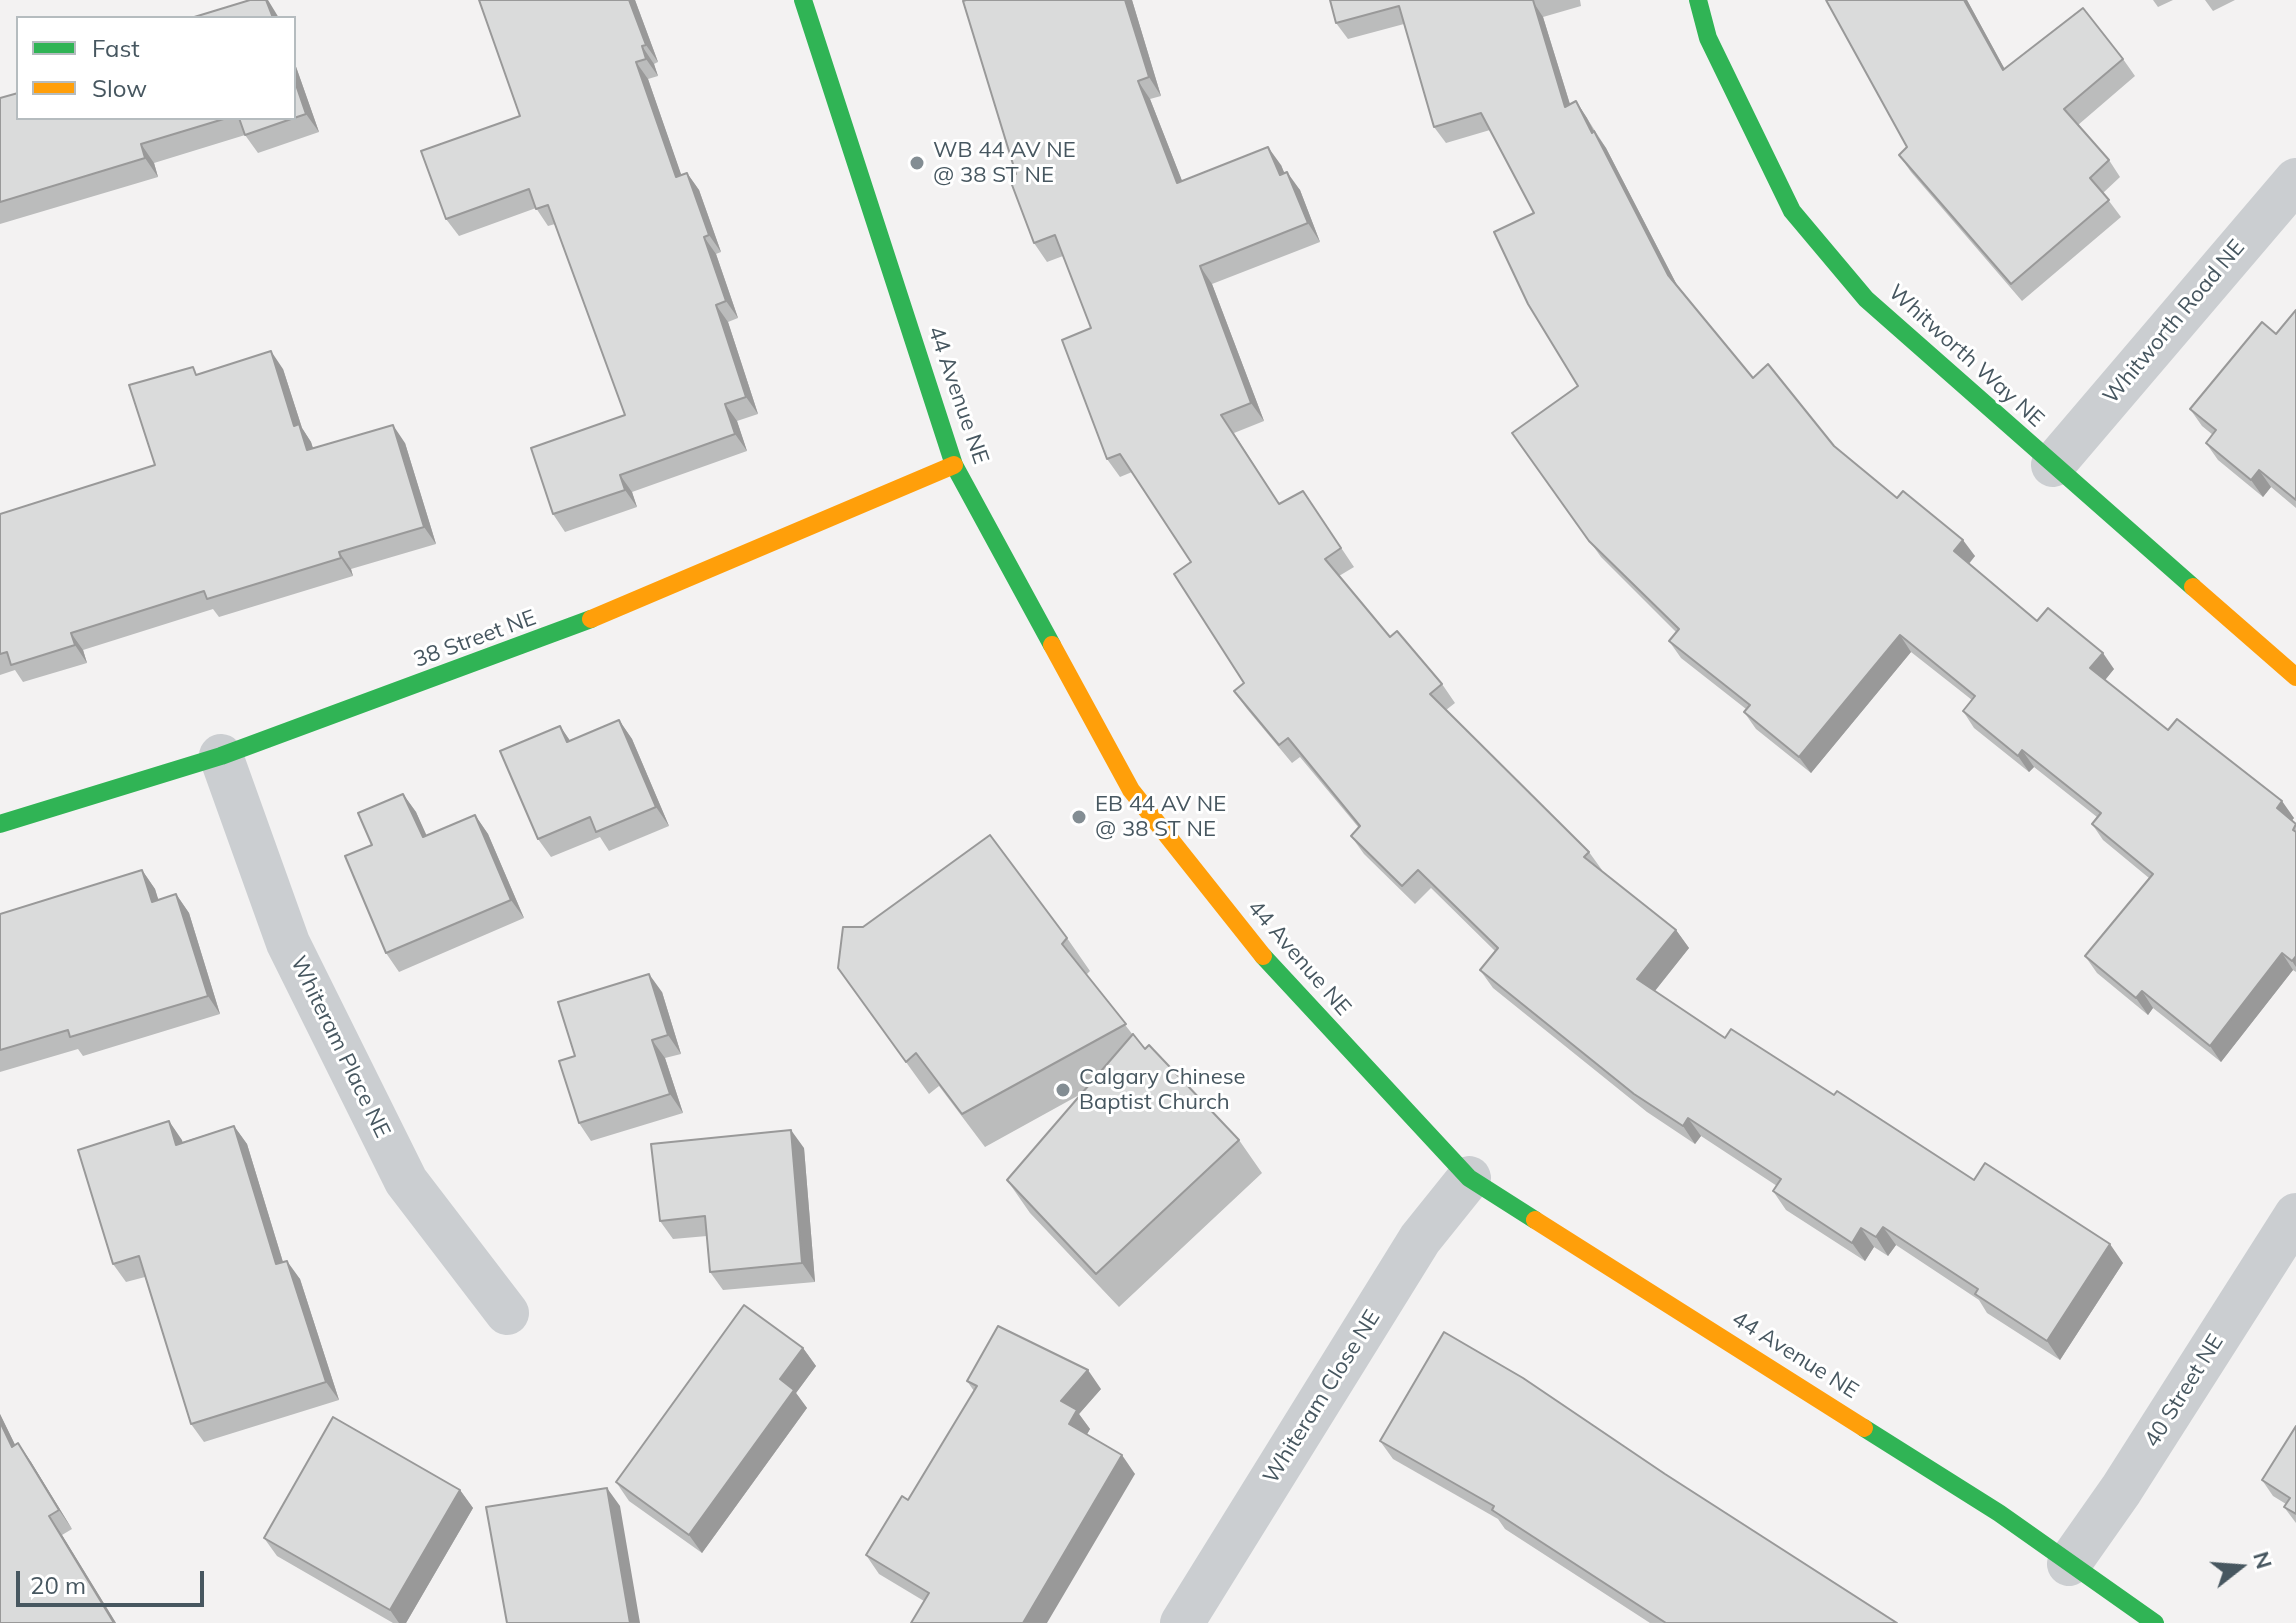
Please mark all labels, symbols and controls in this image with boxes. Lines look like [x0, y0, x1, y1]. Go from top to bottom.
legend [16, 16, 296, 120]
text: Fast [92, 33, 140, 63]
text: Slow [92, 73, 147, 103]
place label: WB 44 AV NE @ 38 ST NE [933, 137, 1076, 188]
marker: WB 44 AV NE @ 38 ST NE [908, 154, 926, 172]
street label: Whitworth Road NE [2098, 235, 2250, 409]
street label: Whitworth Way NE [1883, 279, 2049, 433]
street label: 44 Avenue NE [922, 323, 994, 467]
street label: 38 Street NE [410, 605, 540, 673]
place label: EB 44 AV NE @ 38 ST NE [1095, 791, 1226, 842]
marker: EB 44 AV NE @ 38 ST NE [1070, 808, 1088, 826]
street label: 44 Avenue NE [1242, 895, 1356, 1021]
street label: Whiteram Place NE [285, 952, 395, 1142]
place label: Calgary Chinese Baptist Church [1079, 1064, 1246, 1116]
marker: Calgary Chinese Baptist Church [1054, 1081, 1072, 1099]
street label: Whiteram Close NE [1258, 1306, 1386, 1488]
street label: 44 Avenue NE [1727, 1306, 1863, 1404]
street label: 40 Street NE [2139, 1330, 2229, 1452]
north arrow [2200, 1527, 2280, 1607]
text: N [2247, 1548, 2279, 1572]
scale bar [20, 1555, 208, 1605]
text: 20 m [30, 1570, 86, 1600]

